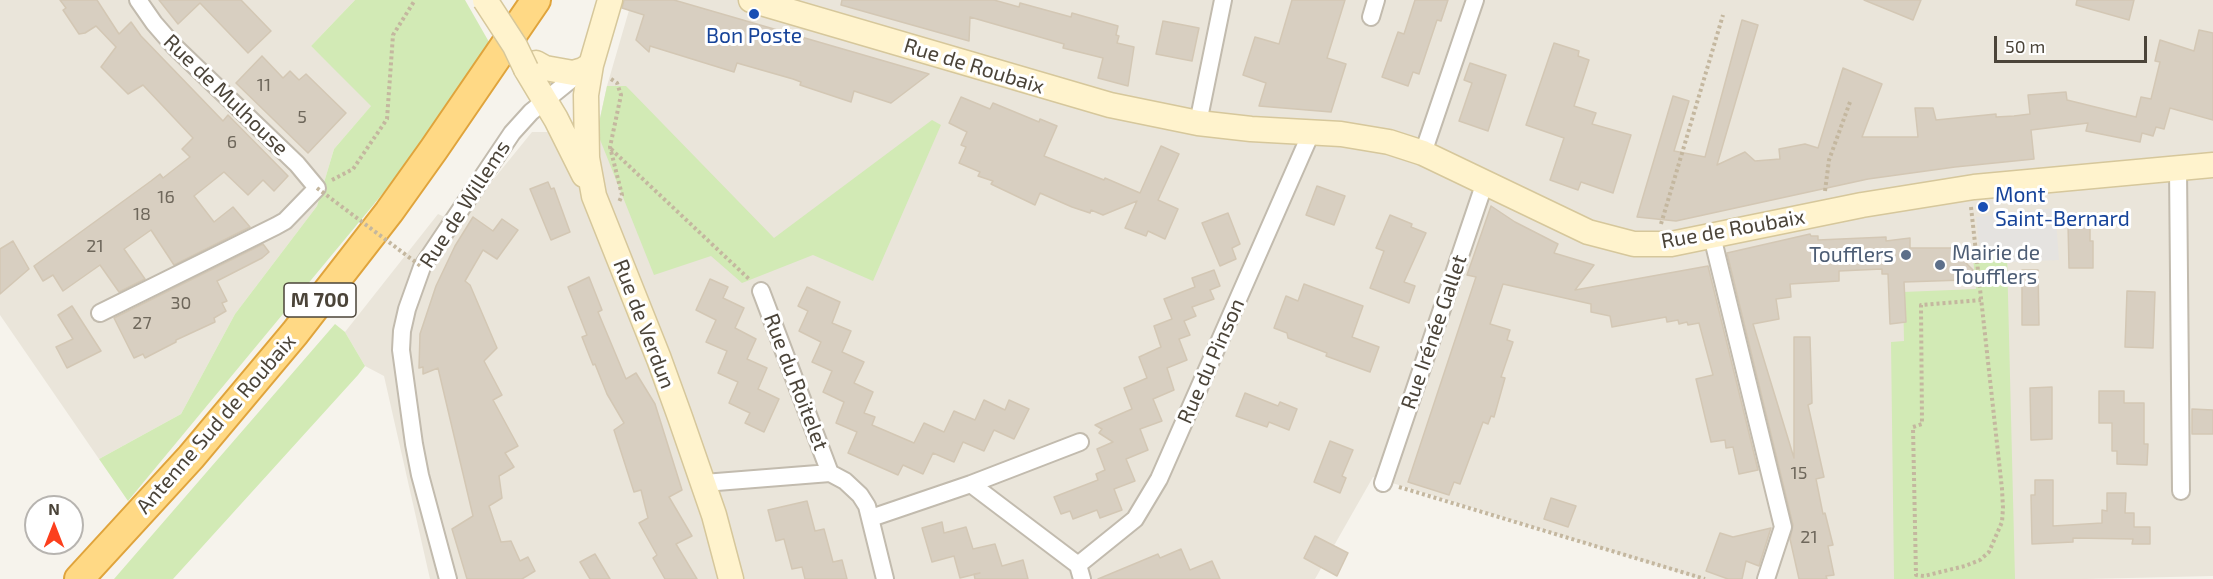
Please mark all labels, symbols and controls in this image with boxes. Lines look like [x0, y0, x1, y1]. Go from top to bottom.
marker: Bon Poste [747, 7, 761, 21]
place label: Bon Poste [706, 23, 802, 49]
scale bar [1997, 24, 2150, 62]
street label: Rue de Mulhouse [158, 29, 294, 161]
street label: Rue de Roubaix [901, 33, 1047, 99]
text: 50 m [2005, 35, 2045, 57]
house number: 11 [257, 74, 271, 96]
house number: 5 [297, 106, 307, 128]
house number: 6 [227, 131, 237, 153]
street label: Rue de Willems [414, 136, 516, 272]
place label: Mont Saint-Bernard [1995, 182, 2130, 232]
house number: 16 [157, 186, 175, 208]
marker: Mont Saint-Bernard [1976, 200, 1990, 214]
house number: 18 [133, 203, 151, 225]
street label: Rue de Roubaix [1659, 204, 1807, 254]
house number: 21 [86, 235, 104, 257]
place label: Mairie de Toufflers [1952, 240, 2040, 290]
place label: Toufflers [1809, 242, 1894, 268]
marker: Toufflers [1899, 248, 1913, 262]
street label: Rue Irénée Gallet [1396, 251, 1472, 413]
street label: Rue de Verdun [608, 256, 680, 392]
marker: Mairie de Toufflers [1933, 258, 1947, 272]
road number: M 700 [284, 283, 356, 317]
house number: 30 [171, 292, 191, 314]
street label: Rue du Pinson [1172, 295, 1250, 427]
street label: Rue du Roitelet [758, 310, 834, 454]
house number: 27 [132, 312, 152, 334]
street label: Antenne Sud de Roubaix [131, 329, 301, 519]
house number: 15 [1791, 462, 1807, 484]
north arrow [24, 495, 84, 555]
text: N [48, 499, 60, 518]
house number: 21 [1800, 526, 1818, 548]

